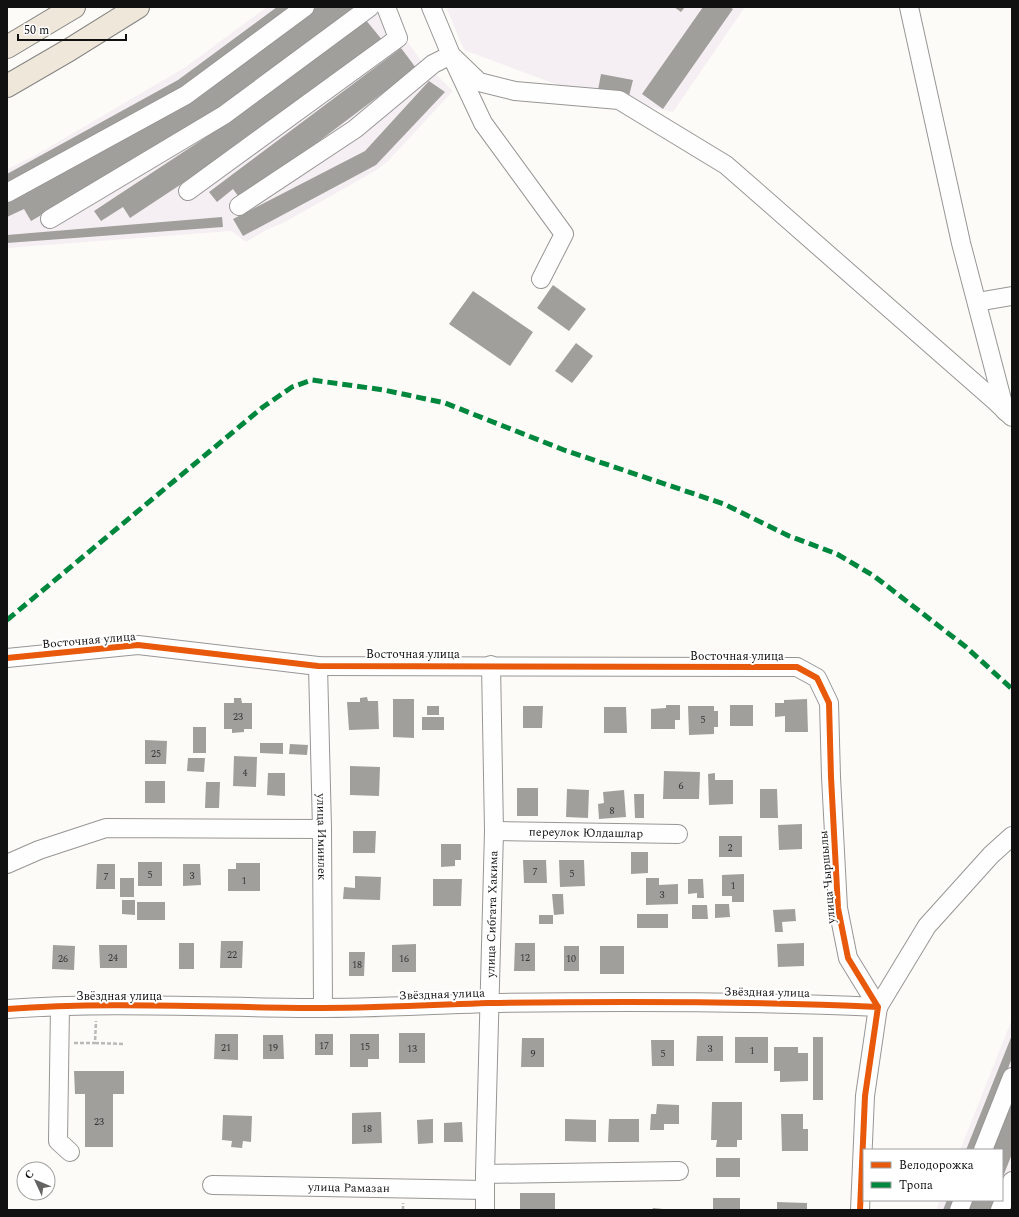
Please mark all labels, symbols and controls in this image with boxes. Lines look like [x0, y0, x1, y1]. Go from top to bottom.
scale bar [18, 16, 126, 42]
text: 50 m [24, 21, 49, 40]
street label: Восточная улица [41, 627, 137, 654]
street label: Восточная улица [366, 645, 460, 664]
street label: Восточная улица [690, 647, 784, 666]
house number: 23 [233, 709, 243, 725]
house number: 5 [701, 712, 706, 728]
house number: 25 [151, 746, 161, 762]
house number: 4 [243, 765, 248, 781]
house number: 6 [679, 778, 684, 794]
street label: улица Иминлек [311, 792, 331, 881]
house number: 8 [610, 803, 615, 819]
street label: переулок Юлдашлар [529, 823, 643, 843]
street label: улица Чыршылы [814, 829, 841, 925]
house number: 2 [728, 840, 733, 856]
street label: улица Сибгата Хакима [481, 850, 503, 979]
house number: 7 [533, 864, 538, 880]
house number: 5 [570, 866, 575, 882]
house number: 5 [148, 867, 153, 883]
house number: 3 [190, 868, 195, 884]
house number: 7 [104, 869, 109, 885]
house number: 1 [242, 873, 247, 889]
house number: 1 [731, 878, 736, 894]
house number: 3 [660, 887, 665, 903]
house number: 22 [227, 947, 237, 963]
house number: 24 [108, 950, 118, 966]
house number: 12 [520, 950, 530, 966]
house number: 26 [58, 951, 68, 967]
house number: 16 [399, 951, 409, 967]
house number: 10 [566, 951, 576, 967]
house number: 18 [352, 957, 362, 973]
street label: Звёздная улица [724, 982, 810, 1003]
street label: Звёздная улица [399, 983, 486, 1005]
street label: Звёздная улица [76, 987, 162, 1006]
house number: 17 [319, 1038, 329, 1054]
house number: 15 [360, 1039, 370, 1055]
house number: 21 [221, 1040, 231, 1056]
house number: 19 [268, 1040, 278, 1056]
house number: 13 [407, 1041, 417, 1057]
house number: 3 [708, 1041, 713, 1057]
house number: 1 [750, 1043, 755, 1059]
house number: 9 [531, 1046, 536, 1062]
house number: 5 [661, 1046, 666, 1062]
house number: 23 [94, 1114, 104, 1130]
house number: 18 [362, 1121, 372, 1137]
legend [863, 1149, 1003, 1201]
text: Велодорожка [899, 1156, 974, 1175]
north arrow [16, 1161, 56, 1201]
text: С [20, 1166, 38, 1183]
text: Тропа [899, 1176, 933, 1195]
street label: улица Рамазан [307, 1178, 390, 1198]

